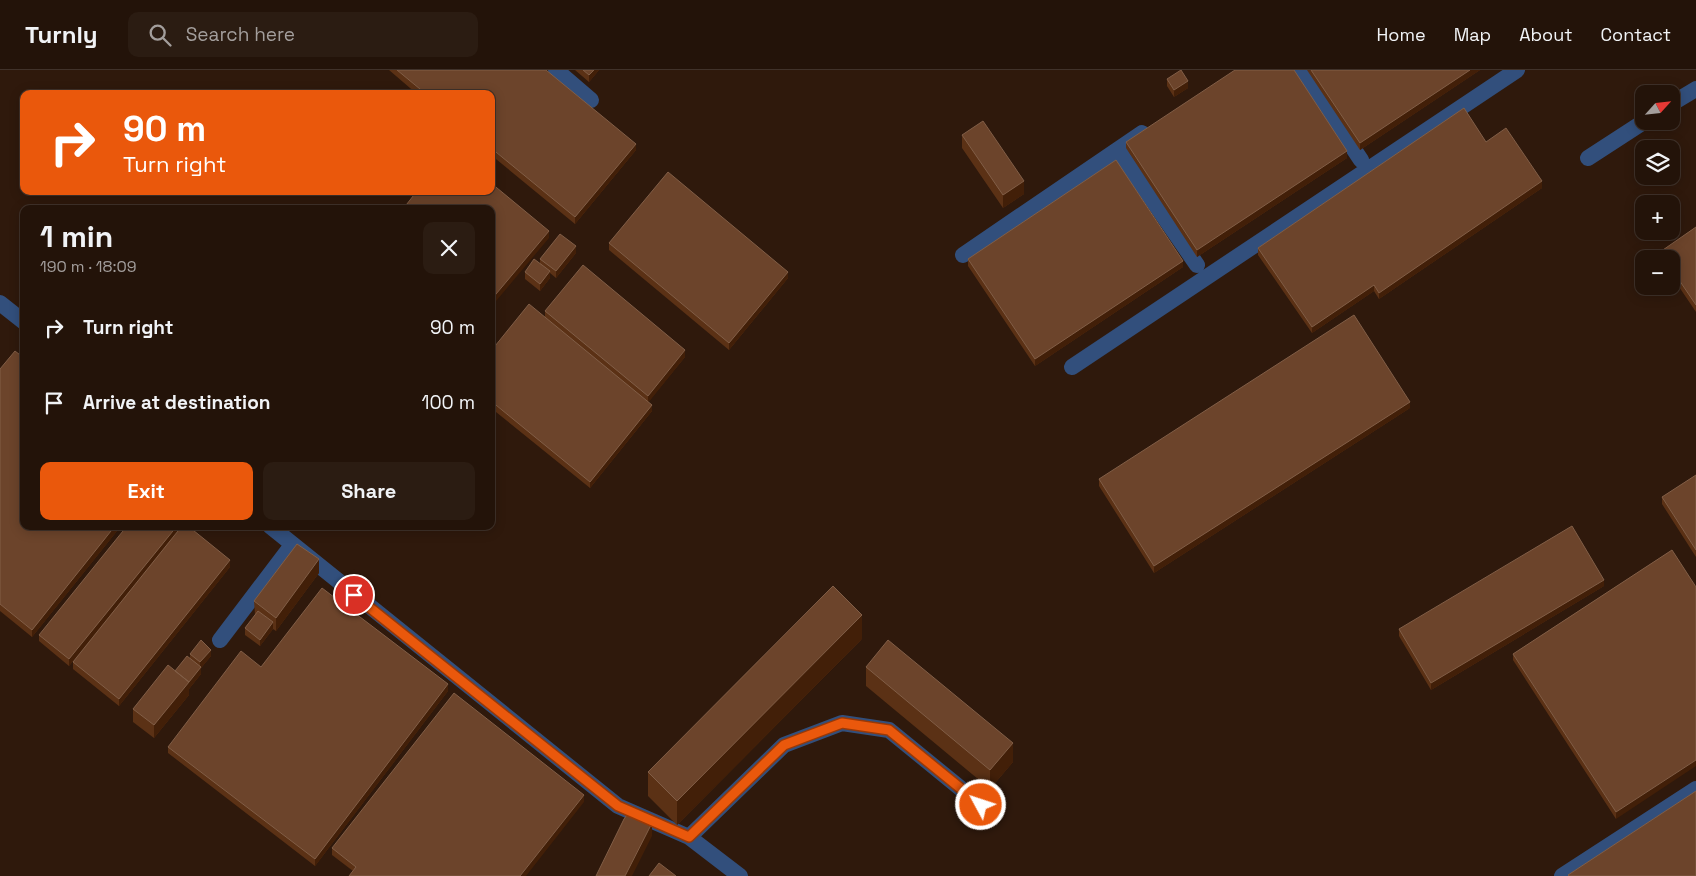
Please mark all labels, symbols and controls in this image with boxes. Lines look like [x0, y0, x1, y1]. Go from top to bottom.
search box [128, 12, 478, 57]
text: Turnly [25, 19, 98, 50]
icon: search [146, 21, 174, 49]
text: Search here [186, 22, 295, 47]
text: Home [1377, 23, 1426, 46]
text: Map [1454, 23, 1491, 46]
text: About [1519, 23, 1573, 46]
text: Contact [1601, 23, 1671, 46]
north arrow [1635, 85, 1680, 130]
map controls [1635, 85, 1680, 295]
text: 90 m [123, 107, 206, 151]
icon: right [40, 110, 105, 175]
button: layers [1635, 140, 1680, 185]
text: Turn right [123, 150, 226, 178]
button: + [1635, 195, 1680, 240]
text: 1 min [40, 217, 113, 256]
button: close [423, 222, 475, 274]
button: − [1635, 250, 1680, 295]
text: 190 m · 18:09 [40, 256, 137, 277]
icon: right [40, 314, 68, 342]
text: Turn right [83, 315, 173, 340]
text: 90 m [430, 315, 475, 340]
icon: arrive [40, 389, 68, 417]
text: Arrive at destination [83, 390, 271, 415]
text: 100 m [421, 390, 475, 415]
button: Exit [40, 462, 253, 520]
button: Share [263, 462, 475, 520]
pin [333, 574, 375, 616]
icon: arrive [340, 581, 368, 609]
position arrow [954, 778, 1006, 830]

